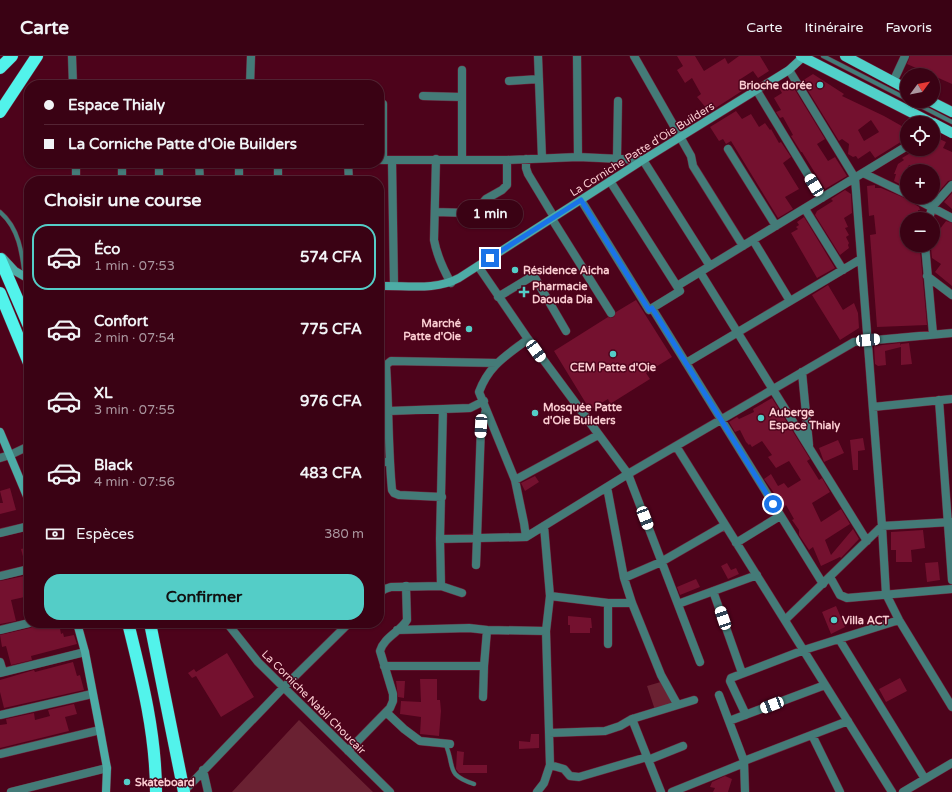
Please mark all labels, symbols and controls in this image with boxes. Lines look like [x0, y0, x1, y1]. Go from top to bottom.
text: Carte [20, 17, 69, 39]
text: Carte [746, 19, 782, 36]
text: Itinéraire [804, 19, 863, 36]
text: Favoris [885, 19, 932, 36]
north arrow [900, 68, 940, 108]
map controls [900, 68, 940, 252]
place label: Brioche dorée [739, 79, 813, 92]
marker: Brioche dorée [815, 80, 825, 90]
text: Espace Thialy [68, 96, 165, 114]
street label: La Corniche Patte d'Oie Builders [568, 99, 717, 199]
button: locate [900, 116, 940, 156]
text: La Corniche Patte d'Oie Builders [68, 135, 297, 153]
button: + [900, 164, 940, 204]
car [803, 172, 825, 198]
text: Choisir une course [44, 189, 202, 211]
callout: 1 min [457, 200, 523, 228]
text: 1 min [473, 206, 507, 222]
button: − [900, 212, 940, 252]
icon: car [46, 239, 82, 275]
text: Éco [94, 240, 120, 258]
text: 574 CFA [300, 248, 362, 266]
route end [481, 249, 499, 267]
text: 1 min · 07:53 [94, 258, 175, 274]
place label: Résidence Aicha [523, 264, 609, 277]
marker: Résidence Aicha [510, 265, 520, 275]
place label: Pharmacie Daouda Dia [532, 280, 593, 306]
marker: Pharmacie Daouda Dia [519, 287, 529, 297]
icon: car [46, 311, 82, 347]
text: Confort [94, 312, 148, 330]
place label: Marché Patte d'Oie [403, 317, 462, 343]
text: 775 CFA [300, 320, 362, 338]
marker: Marché Patte d'Oie [464, 324, 474, 334]
text: 2 min · 07:54 [94, 330, 175, 346]
car [856, 333, 880, 347]
car [524, 338, 548, 364]
marker: CEM Patte d'Oie [608, 349, 618, 359]
place label: CEM Patte d'Oie [570, 361, 657, 374]
icon: car [46, 383, 82, 419]
text: XL [94, 384, 113, 402]
text: 976 CFA [300, 392, 362, 410]
place label: Mosquée Patte d'Oie Builders [543, 401, 623, 427]
text: 3 min · 07:55 [94, 402, 175, 418]
place label: Auberge Espace Thialy [769, 406, 840, 433]
marker: Mosquée Patte d'Oie Builders [530, 408, 540, 418]
marker: Auberge Espace Thialy [756, 413, 766, 423]
car [474, 414, 488, 438]
icon: car [46, 455, 82, 491]
text: Black [94, 456, 133, 474]
text: 483 CFA [300, 464, 362, 482]
text: 4 min · 07:56 [94, 474, 175, 490]
route start [764, 495, 782, 513]
car [635, 505, 655, 531]
icon: cash [44, 523, 66, 545]
text: Espèces [76, 525, 134, 543]
text: 380 m [324, 526, 364, 542]
button: Confirmer [44, 574, 364, 620]
car [713, 605, 733, 631]
place label: Villa ACT [842, 614, 889, 627]
marker: Villa ACT [829, 615, 839, 625]
street label: La Corniche Nabil Choucair [259, 648, 369, 758]
car [759, 695, 785, 715]
place label: Skateboard [135, 776, 195, 789]
marker: Skateboard [122, 777, 132, 787]

